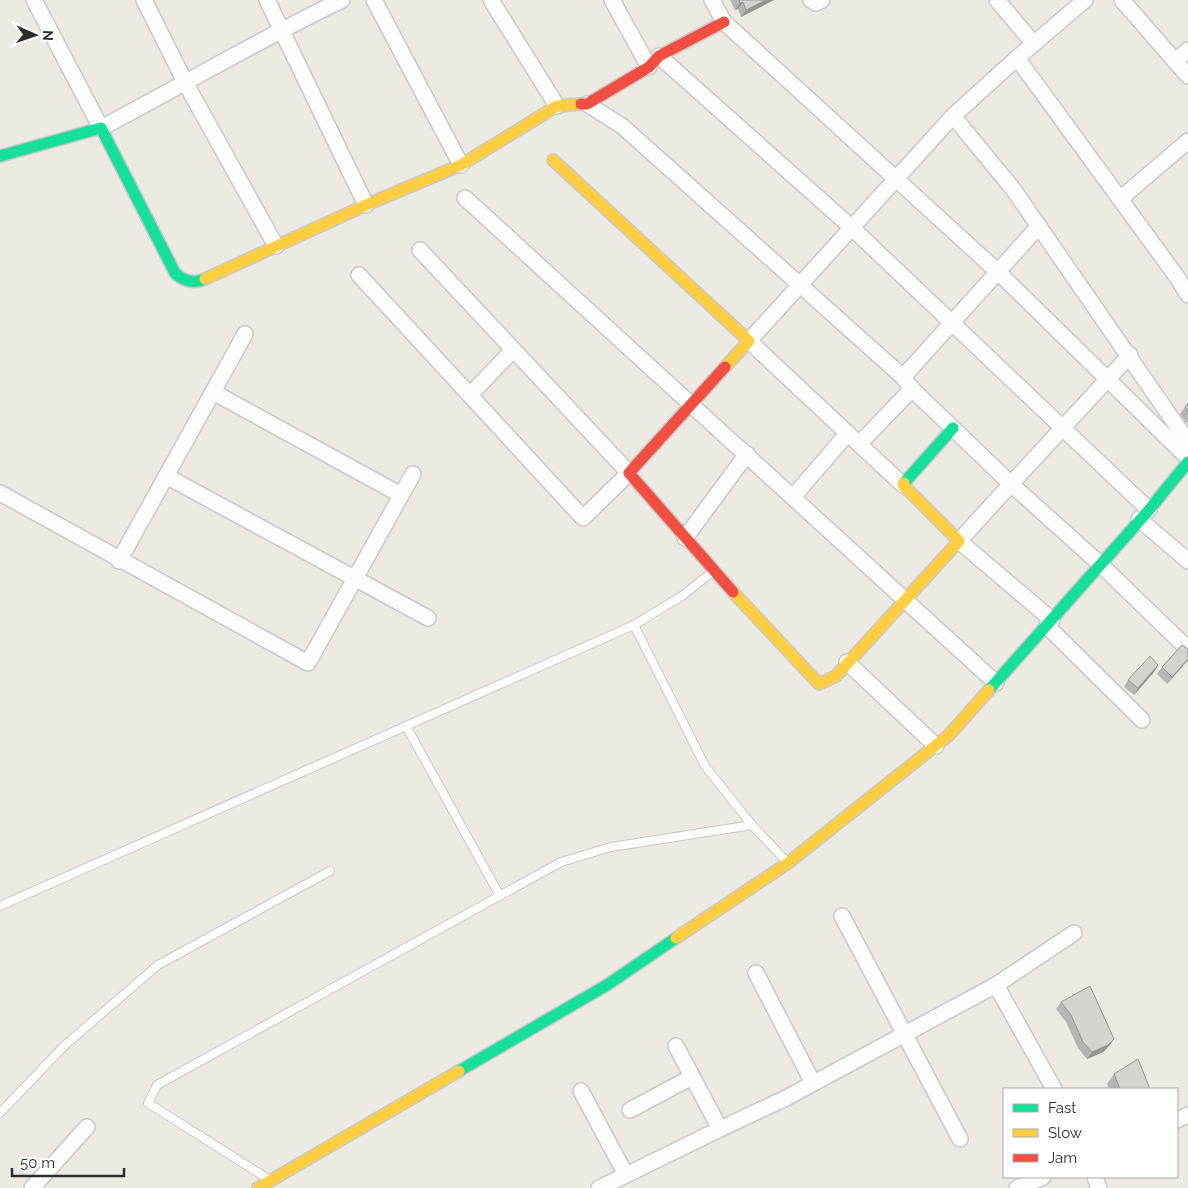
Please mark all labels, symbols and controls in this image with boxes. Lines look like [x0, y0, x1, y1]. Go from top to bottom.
north arrow [10, 10, 60, 60]
text: N [40, 30, 56, 41]
legend [1003, 1088, 1178, 1178]
text: Fast [1048, 1099, 1076, 1117]
text: Slow [1048, 1124, 1082, 1142]
scale bar [12, 1146, 125, 1178]
text: Jam [1048, 1149, 1077, 1167]
text: 50 m [20, 1154, 55, 1172]

